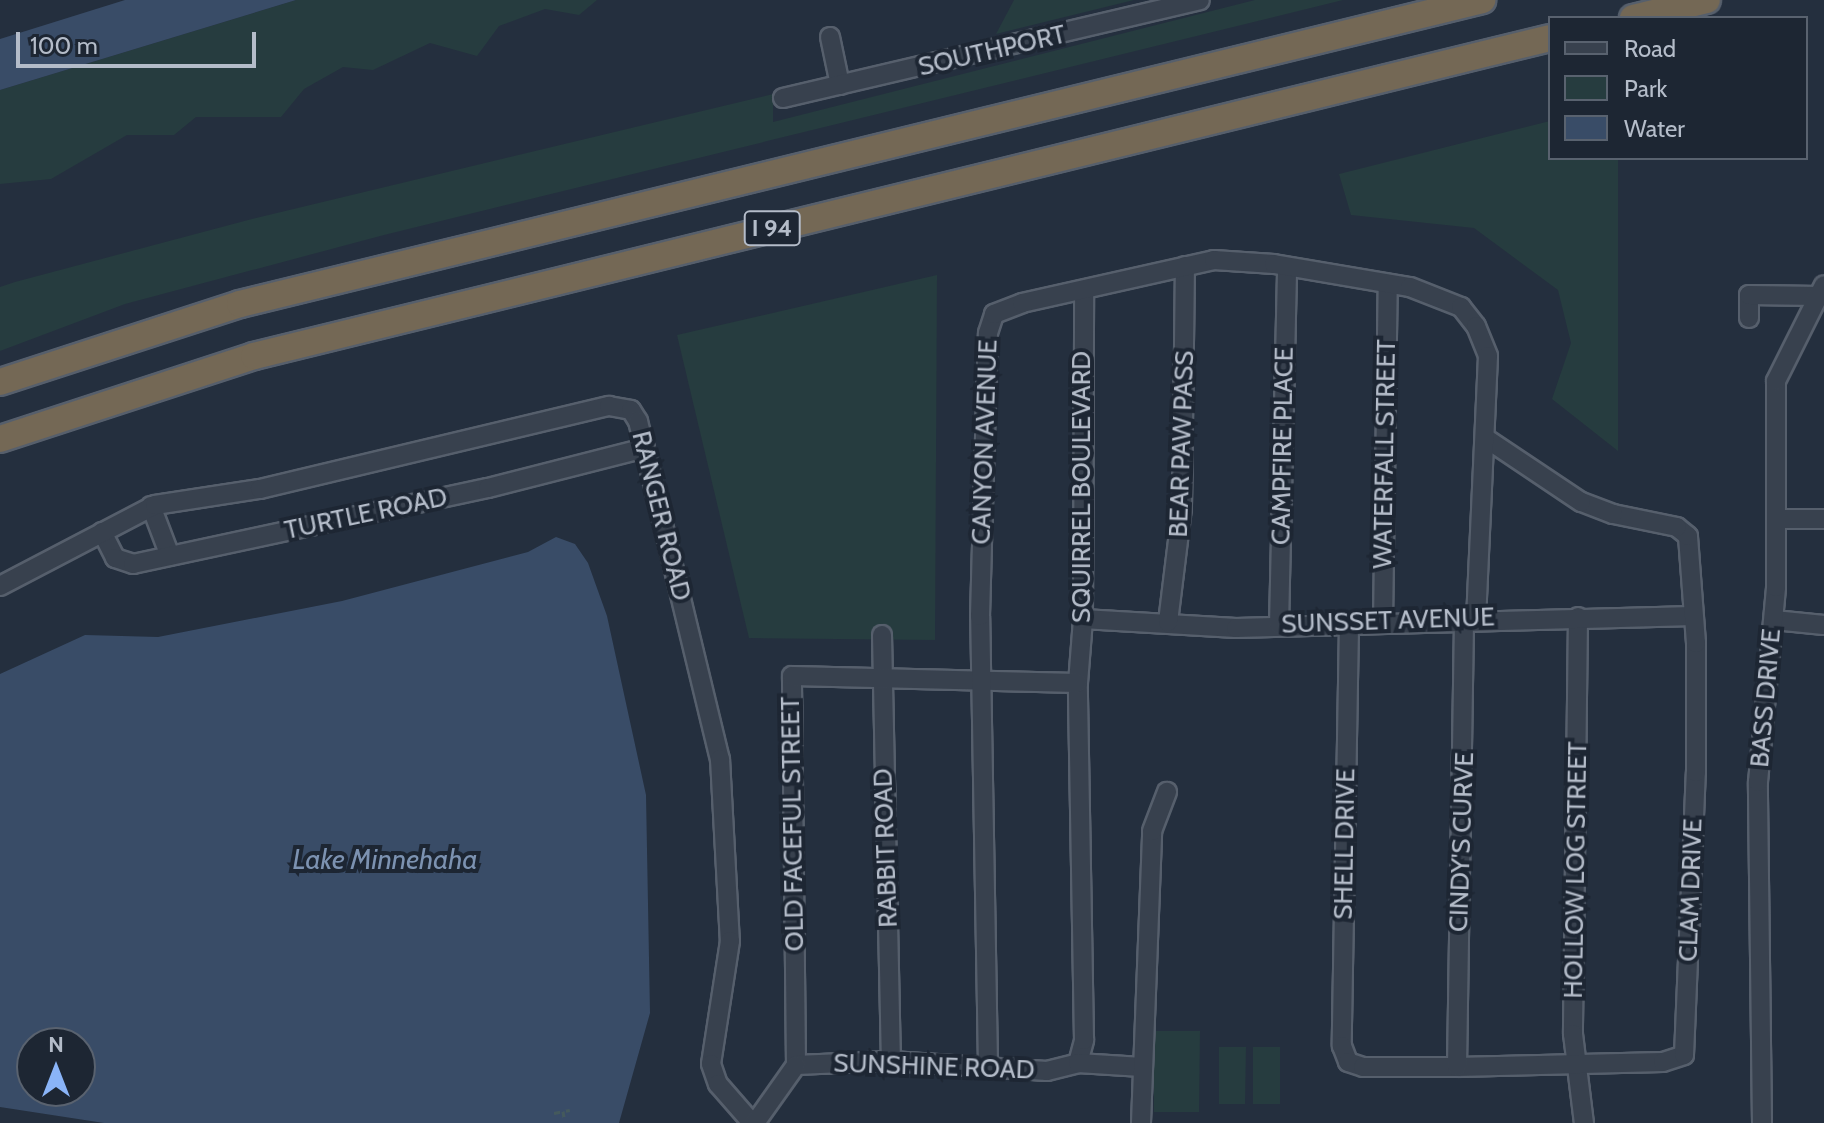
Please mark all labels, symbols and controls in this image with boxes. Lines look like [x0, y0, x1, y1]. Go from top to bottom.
scale bar [20, 16, 260, 66]
legend [1548, 16, 1808, 160]
street label: SOUTHPORT [915, 19, 1069, 83]
text: 100 m [30, 31, 98, 60]
text: Road [1624, 34, 1676, 63]
text: Park [1624, 74, 1667, 103]
text: Water [1624, 114, 1685, 143]
road number: I 94 [742, 208, 802, 248]
street label: CANYON AVENUE [966, 339, 1004, 545]
street label: WATERFALL STREET [1367, 339, 1403, 569]
street label: CAMPFIRE PLACE [1266, 347, 1300, 545]
street label: BEAR PAW PASS [1163, 350, 1201, 538]
street label: SQUIRREL BOULEVARD [1066, 351, 1098, 623]
street label: RANGER ROAD [625, 428, 697, 604]
street label: TURTLE ROAD [282, 482, 450, 546]
street label: SUNSSET AVENUE [1281, 602, 1495, 640]
street label: BASS DRIVE [1744, 627, 1788, 769]
street label: OLD FACEFUL STREET [775, 696, 811, 952]
street label: HOLLOW LOG STREET [1558, 741, 1594, 999]
street label: CINDY'S CURVE [1443, 752, 1481, 932]
street label: RABBIT ROAD [868, 768, 904, 928]
street label: SHELL DRIVE [1328, 768, 1362, 920]
street label: CLAM DRIVE [1673, 818, 1709, 962]
water label: Lake Minnehaha [292, 842, 478, 876]
north arrow [16, 1027, 96, 1107]
text: N [48, 1031, 64, 1058]
street label: SUNSHINE ROAD [833, 1048, 1035, 1086]

